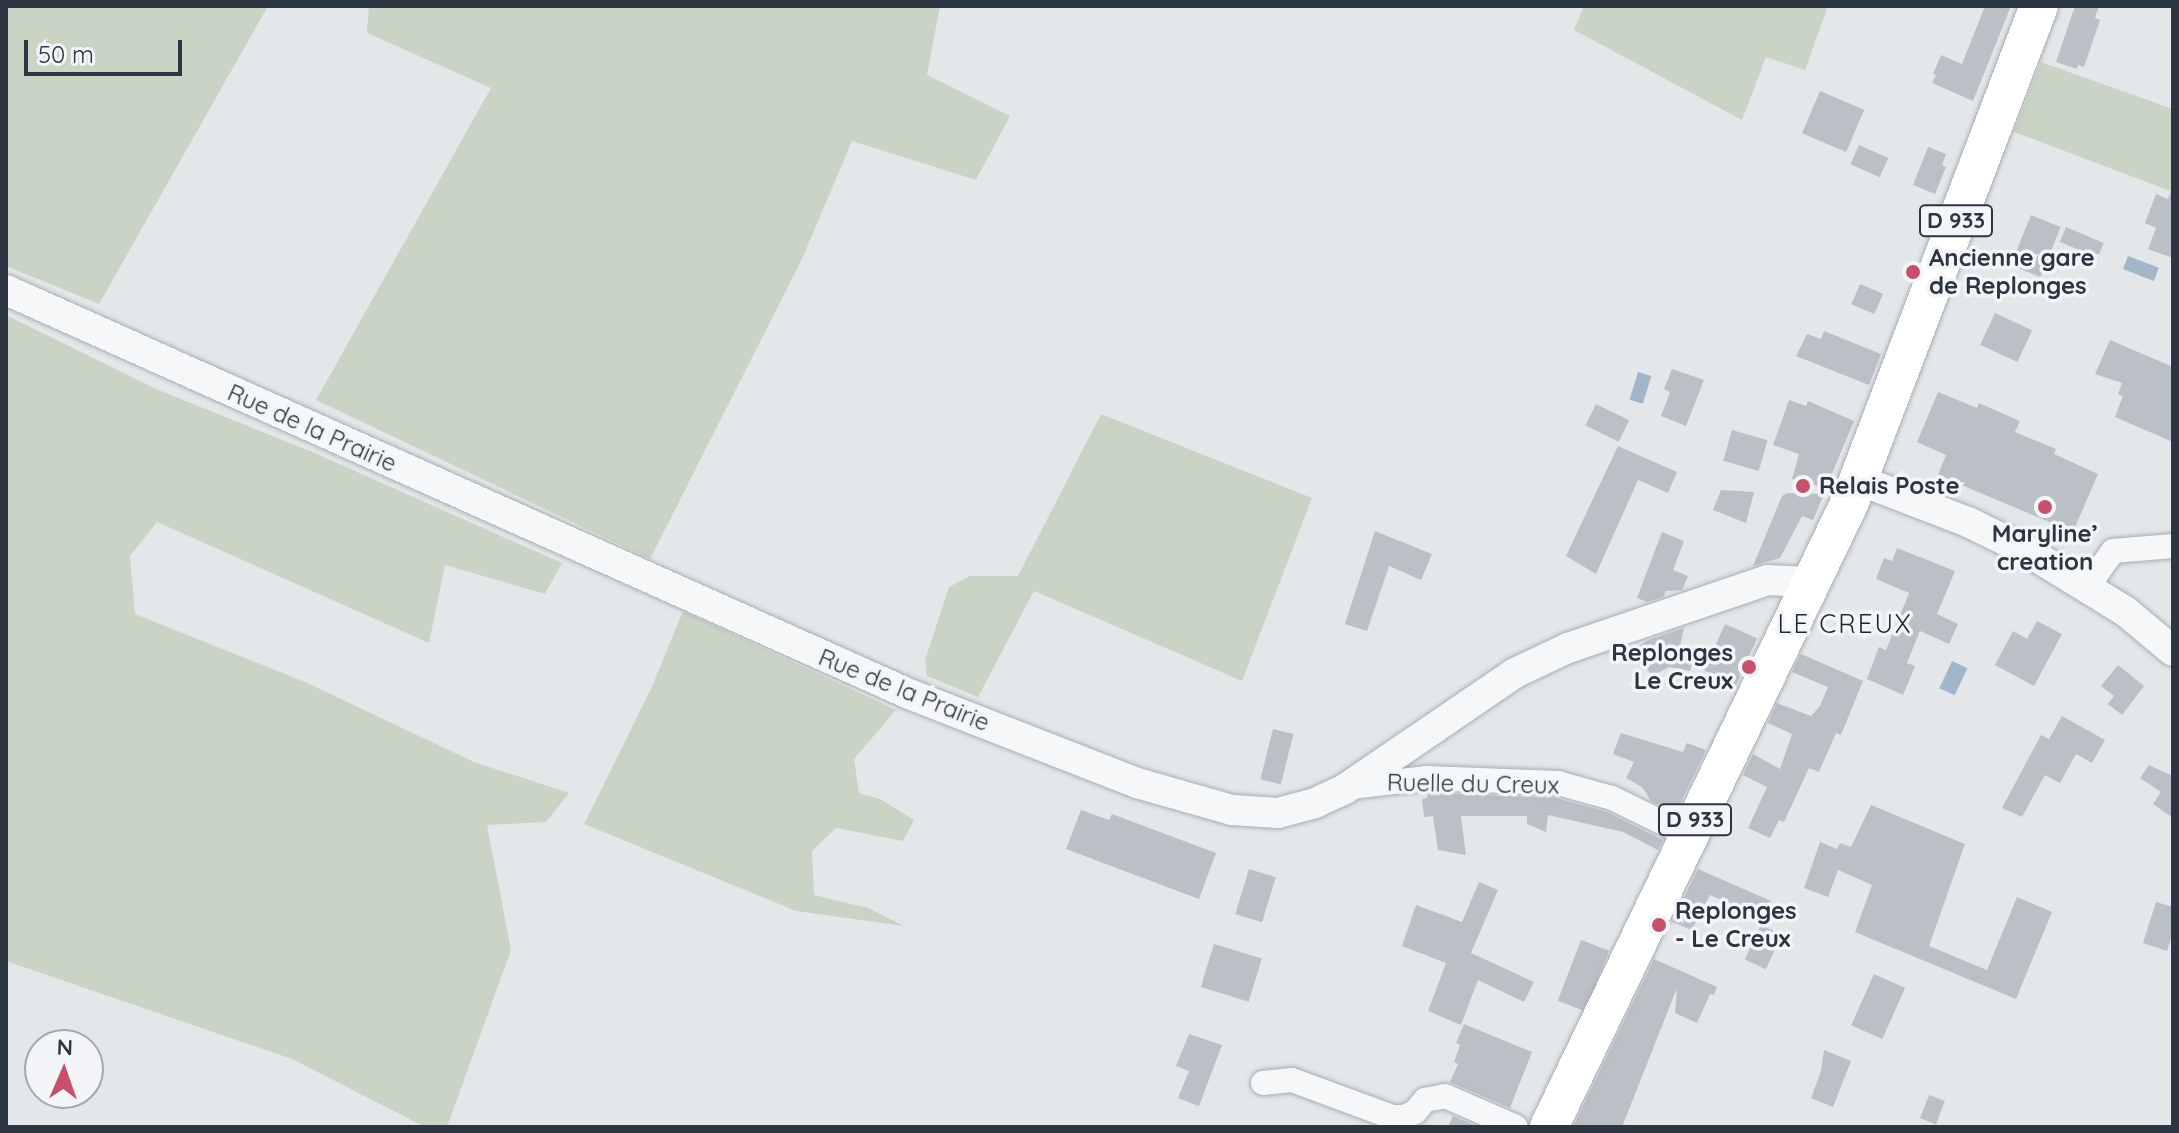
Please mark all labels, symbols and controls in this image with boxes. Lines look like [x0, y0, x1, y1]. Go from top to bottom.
scale bar [28, 24, 186, 74]
text: 50 m [38, 39, 94, 69]
road number: D 933 [1918, 203, 1994, 239]
place label: Ancienne gare de Replonges [1929, 244, 2095, 300]
marker: Ancienne gare de Replonges [1904, 263, 1922, 281]
street label: Rue de la Prairie [223, 378, 401, 478]
place label: Relais Poste [1819, 472, 1960, 500]
marker: Relais Poste [1794, 477, 1812, 495]
marker: Maryline’ creation [2036, 498, 2054, 516]
place label: Maryline’ creation [1992, 520, 2098, 576]
district label: LE CREUX [1778, 608, 1912, 640]
place label: Replonges Le Creux [1611, 639, 1733, 695]
street label: Rue de la Prairie [814, 643, 994, 737]
marker: Replonges Le Creux [1740, 658, 1758, 676]
street label: Ruelle du Creux [1387, 768, 1559, 800]
road number: D 933 [1657, 802, 1733, 838]
place label: Replonges - Le Creux [1675, 897, 1797, 953]
marker: Replonges - Le Creux [1650, 916, 1668, 934]
north arrow [24, 1029, 104, 1109]
text: N [56, 1033, 73, 1061]

